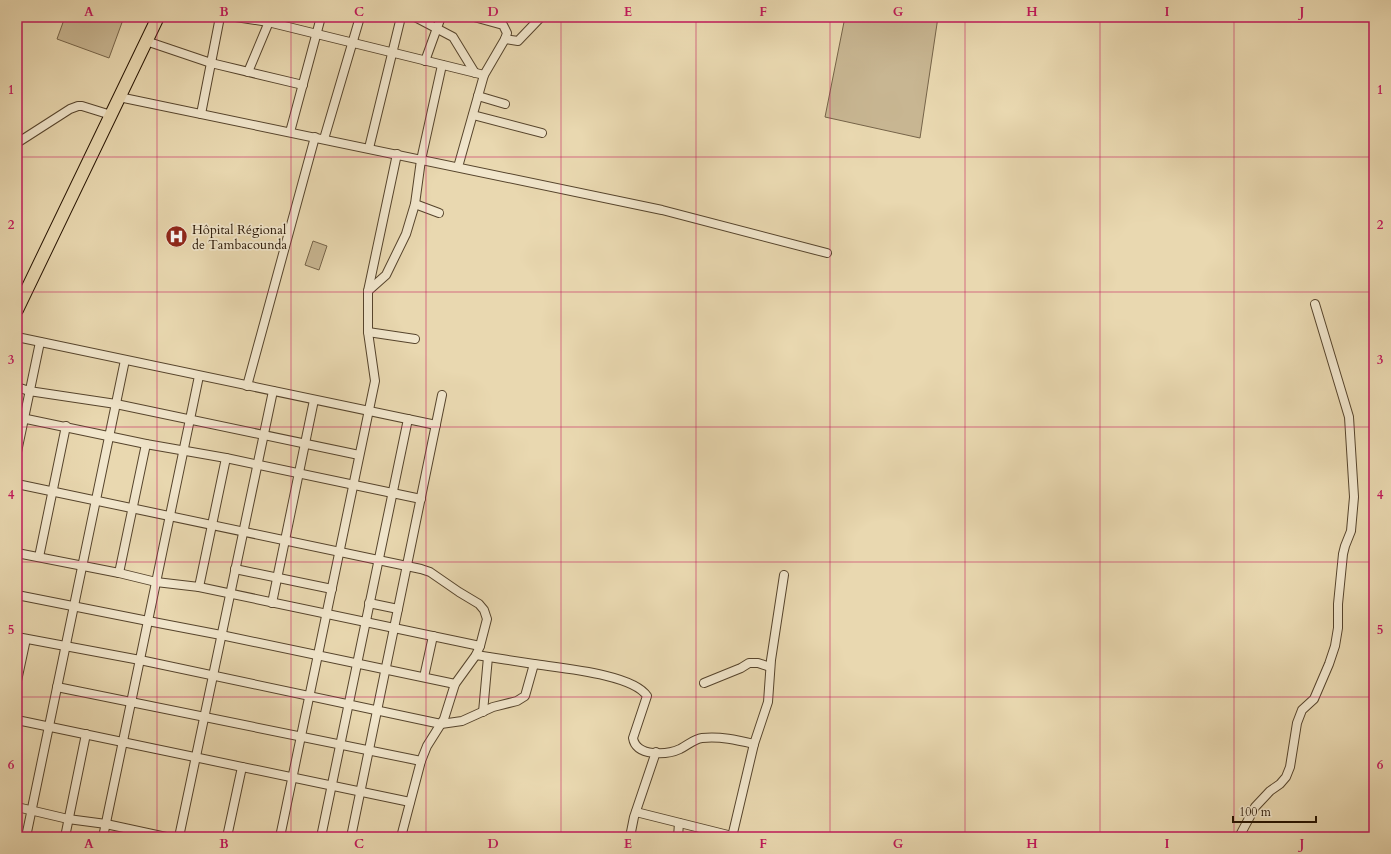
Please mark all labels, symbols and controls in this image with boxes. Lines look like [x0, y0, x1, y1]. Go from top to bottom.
text: A [84, 3, 94, 21]
text: B [219, 3, 229, 21]
text: C [354, 3, 364, 21]
text: D [487, 3, 499, 21]
text: E [624, 3, 632, 21]
text: F [759, 3, 767, 21]
text: G [893, 3, 904, 21]
text: H [1026, 3, 1038, 21]
text: I [1164, 3, 1170, 21]
text: J [1298, 3, 1305, 21]
text: 1 [8, 81, 14, 99]
text: 1 [1377, 81, 1383, 99]
text: 2 [8, 216, 15, 234]
text: 2 [1377, 216, 1384, 234]
place label: Hôpital Régional de Tambacounda [192, 221, 287, 254]
hospital icon: Hôpital Régional de Tambacounda [164, 224, 190, 250]
text: 3 [8, 351, 15, 369]
text: 3 [1377, 351, 1384, 369]
text: 4 [8, 486, 15, 504]
text: 4 [1377, 486, 1384, 504]
text: 5 [8, 621, 14, 639]
text: 5 [1377, 621, 1383, 639]
text: 6 [8, 756, 15, 774]
text: 6 [1377, 756, 1384, 774]
scale bar [1233, 798, 1316, 824]
text: 100 m [1239, 804, 1272, 820]
text: A [84, 835, 94, 853]
text: B [219, 835, 229, 853]
text: C [354, 835, 364, 853]
text: D [487, 835, 499, 853]
text: E [624, 835, 632, 853]
text: F [759, 835, 767, 853]
text: G [893, 835, 904, 853]
text: H [1026, 835, 1038, 853]
text: I [1164, 835, 1170, 853]
text: J [1298, 835, 1305, 853]

